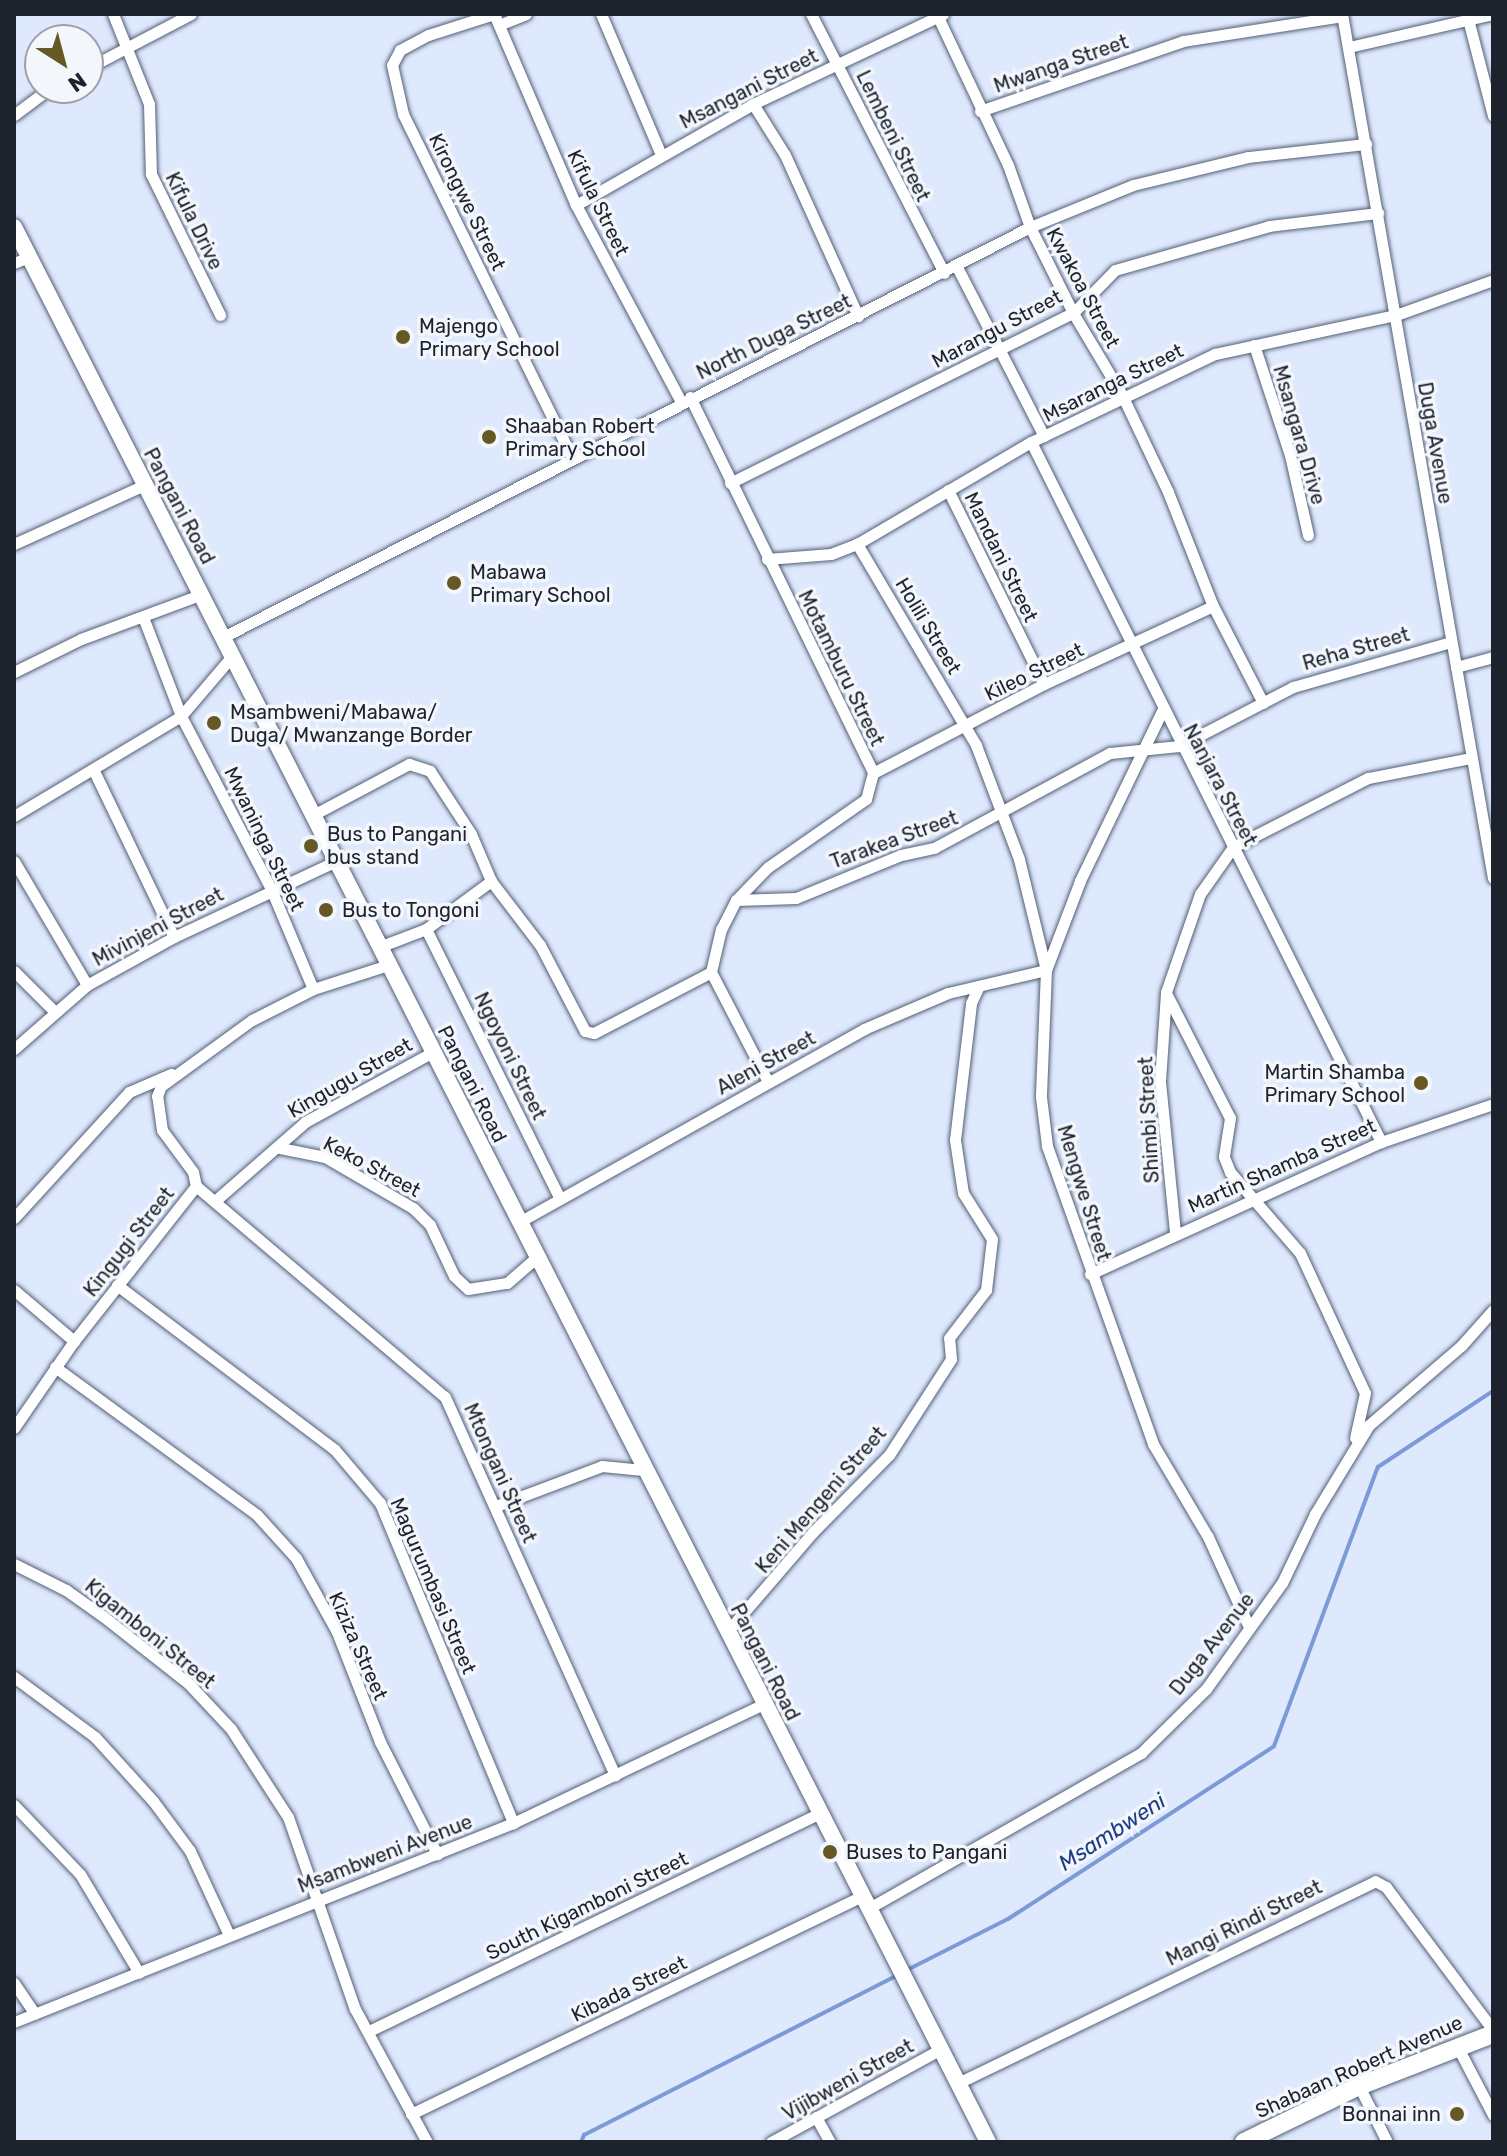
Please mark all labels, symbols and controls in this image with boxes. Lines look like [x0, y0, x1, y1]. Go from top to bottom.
north arrow [24, 24, 104, 104]
street label: Mwanga Street [991, 30, 1131, 98]
street label: Msangani Street [676, 44, 822, 134]
text: N [63, 67, 92, 98]
street label: Lembeni Street [851, 67, 935, 205]
street label: Kirongwe Street [423, 130, 511, 274]
street label: Kifula Street [562, 146, 634, 260]
street label: Kifula Drive [160, 168, 228, 274]
street label: Kwakoa Street [1041, 224, 1125, 352]
street label: Marangu Street [928, 285, 1066, 373]
street label: North Duga Street [693, 289, 855, 385]
place label: Majengo Primary School [419, 314, 560, 361]
marker: Majengo Primary School [394, 328, 412, 346]
street label: Msaranga Street [1039, 339, 1187, 427]
street label: Msangara Drive [1268, 363, 1330, 507]
street label: Duga Avenue [1412, 380, 1458, 506]
place label: Shaaban Robert Primary School [505, 414, 655, 461]
marker: Shaaban Robert Primary School [480, 428, 498, 446]
street label: Pangani Road [138, 444, 220, 568]
street label: Mandani Street [959, 488, 1043, 626]
place label: Mabawa Primary School [470, 560, 611, 607]
marker: Mabawa Primary School [445, 574, 463, 592]
street label: Holili Street [890, 574, 966, 678]
street label: Motamburu Street [793, 586, 889, 750]
street label: Reha Street [1300, 622, 1412, 676]
street label: Kileo Street [981, 638, 1087, 706]
place label: Msambweni/Mabawa/ Duga/ Mwanzange Border [230, 700, 472, 747]
marker: Msambweni/Mabawa/ Duga/ Mwanzange Border [205, 714, 223, 732]
street label: Nanjara Street [1178, 720, 1262, 850]
street label: Mwaninga Street [219, 763, 309, 915]
street label: Tarakea Street [827, 806, 961, 874]
place label: Bus to Pangani bus stand [327, 822, 467, 869]
marker: Bus to Pangani bus stand [302, 837, 320, 855]
street label: Mivinjeni Street [88, 882, 228, 972]
place label: Bus to Tongoni [342, 898, 480, 922]
marker: Bus to Tongoni [317, 901, 335, 919]
street label: Ngoyoni Street [469, 988, 551, 1124]
street label: Pangani Road [432, 1022, 512, 1146]
street label: Aleni Street [712, 1026, 820, 1100]
street label: Kingugu Street [284, 1033, 416, 1123]
street label: Shimbi Street [1134, 1056, 1164, 1184]
place label: Martin Shamba Primary School [1264, 1060, 1405, 1107]
marker: Martin Shamba Primary School [1412, 1074, 1430, 1092]
street label: Martin Shamba Street [1184, 1114, 1380, 1218]
street label: Mengwe Street [1052, 1122, 1116, 1264]
street label: Keko Street [319, 1131, 425, 1203]
street label: Kingugi Street [79, 1182, 179, 1302]
street label: Mtongani Street [459, 1400, 541, 1546]
street label: Keni Mengeni Street [751, 1422, 891, 1578]
street label: Magurumbasi Street [385, 1494, 481, 1678]
street label: Kigamboni Street [80, 1574, 220, 1694]
street label: Kiziza Street [323, 1588, 393, 1704]
street label: Duga Avenue [1164, 1588, 1260, 1700]
street label: Pangani Road [725, 1600, 805, 1724]
water label: Msambweni [1054, 1788, 1170, 1876]
street label: Msambweni Avenue [294, 1810, 476, 1898]
place label: Buses to Pangani [846, 1840, 1008, 1864]
marker: Buses to Pangani [821, 1843, 839, 1861]
street label: South Kigamboni Street [482, 1847, 692, 1965]
street label: Mangi Rindi Street [1162, 1875, 1326, 1971]
street label: Kibada Street [567, 1951, 691, 2027]
street label: Shabaan Robert Avenue [1252, 2010, 1466, 2124]
street label: Vijibweni Street [778, 2034, 918, 2126]
place label: Bonnai inn [1342, 2102, 1441, 2126]
marker: Bonnai inn [1448, 2105, 1466, 2123]

